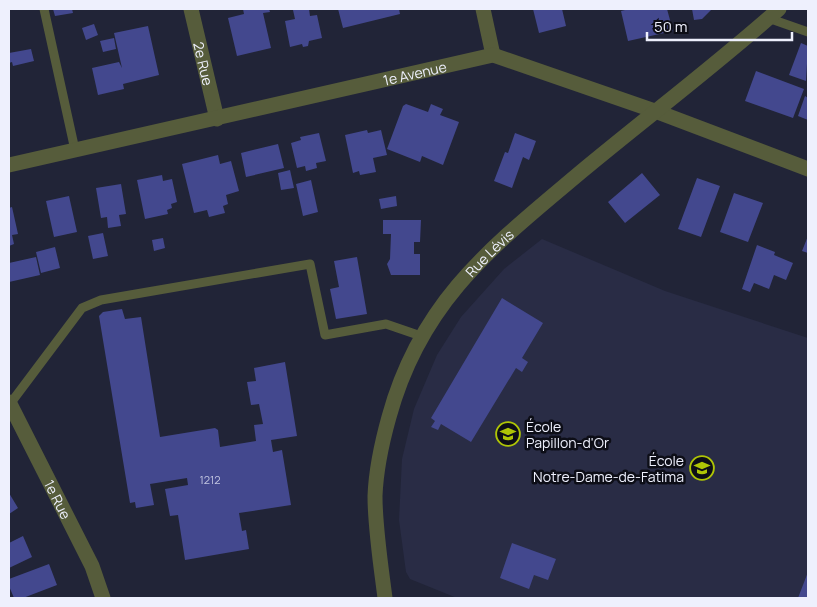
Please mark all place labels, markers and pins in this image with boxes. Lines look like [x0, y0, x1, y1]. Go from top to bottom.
place label: École Papillon-d'Or [526, 417, 609, 452]
school or university icon: École Papillon-d'Or [495, 421, 521, 447]
place label: École Notre-Dame-de-Fatima [533, 451, 684, 486]
school or university icon: École Notre-Dame-de-Fatima [689, 455, 715, 481]

